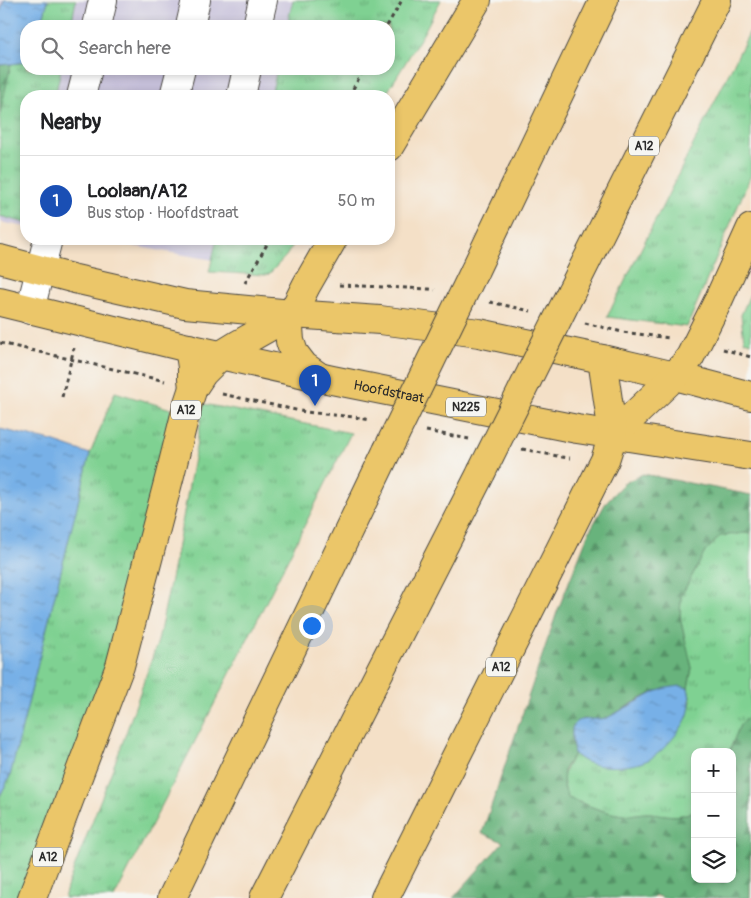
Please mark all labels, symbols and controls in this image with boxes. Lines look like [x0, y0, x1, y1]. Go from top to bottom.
search box [20, 20, 395, 75]
icon: search [38, 34, 66, 62]
text: Search here [78, 36, 171, 60]
text: Nearby [40, 109, 101, 136]
road number: A12 [629, 136, 659, 156]
text: Loolaan/A12 [87, 179, 188, 203]
text: 1 [53, 191, 59, 211]
text: 50 m [338, 191, 375, 211]
text: Bus stop · Hoofdstraat [87, 203, 239, 223]
pin: 1 [299, 365, 331, 406]
street label: Hoofdstraat [352, 376, 426, 407]
road number: N225 [446, 398, 486, 417]
road number: A12 [171, 400, 201, 420]
your location [299, 613, 325, 639]
road number: A12 [486, 658, 516, 676]
map controls [691, 748, 736, 883]
button: + [691, 748, 736, 793]
button: − [691, 793, 736, 838]
button: layers [691, 838, 736, 883]
road number: A12 [33, 848, 63, 866]

